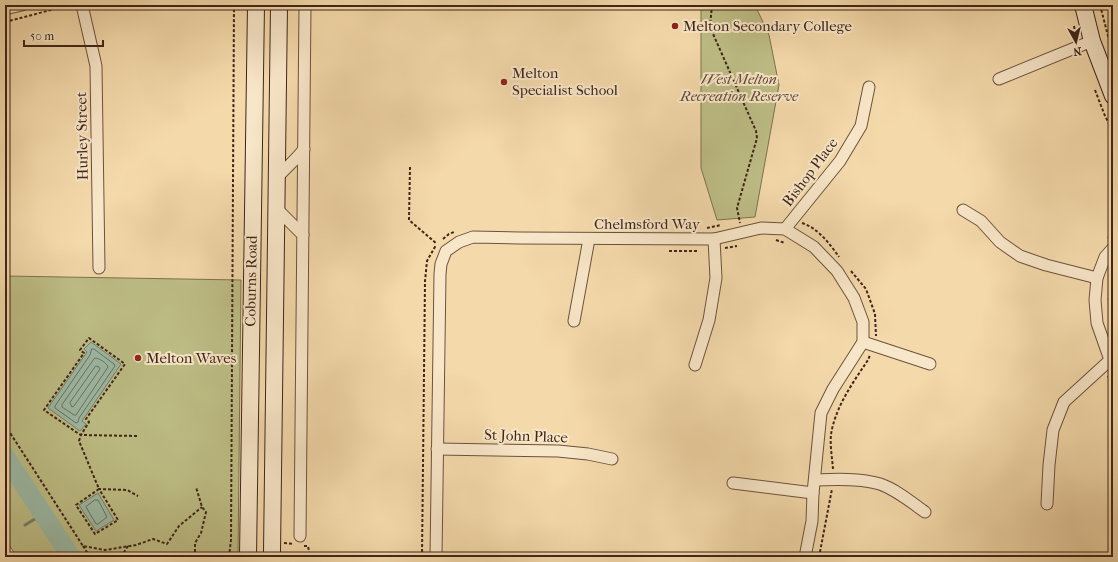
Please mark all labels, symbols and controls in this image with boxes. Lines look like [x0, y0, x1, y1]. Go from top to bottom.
place label: Melton Secondary College [683, 17, 853, 35]
marker: Melton Secondary College [670, 21, 680, 31]
scale bar [24, 22, 103, 48]
north arrow [1056, 22, 1096, 62]
text: 50 m [30, 29, 54, 43]
text: N [1072, 44, 1082, 59]
place label: Melton Specialist School [512, 64, 618, 99]
park label: West Melton Recreation Reserve [679, 70, 799, 105]
marker: Melton Specialist School [499, 77, 509, 87]
street label: Hurley Street [72, 91, 92, 180]
street label: Bishop Place [778, 134, 842, 210]
street label: Chelmsford Way [594, 215, 701, 233]
street label: Coburns Road [241, 234, 261, 327]
place label: Melton Waves [146, 349, 237, 367]
marker: Melton Waves [133, 353, 143, 363]
street label: St John Place [484, 426, 569, 446]

